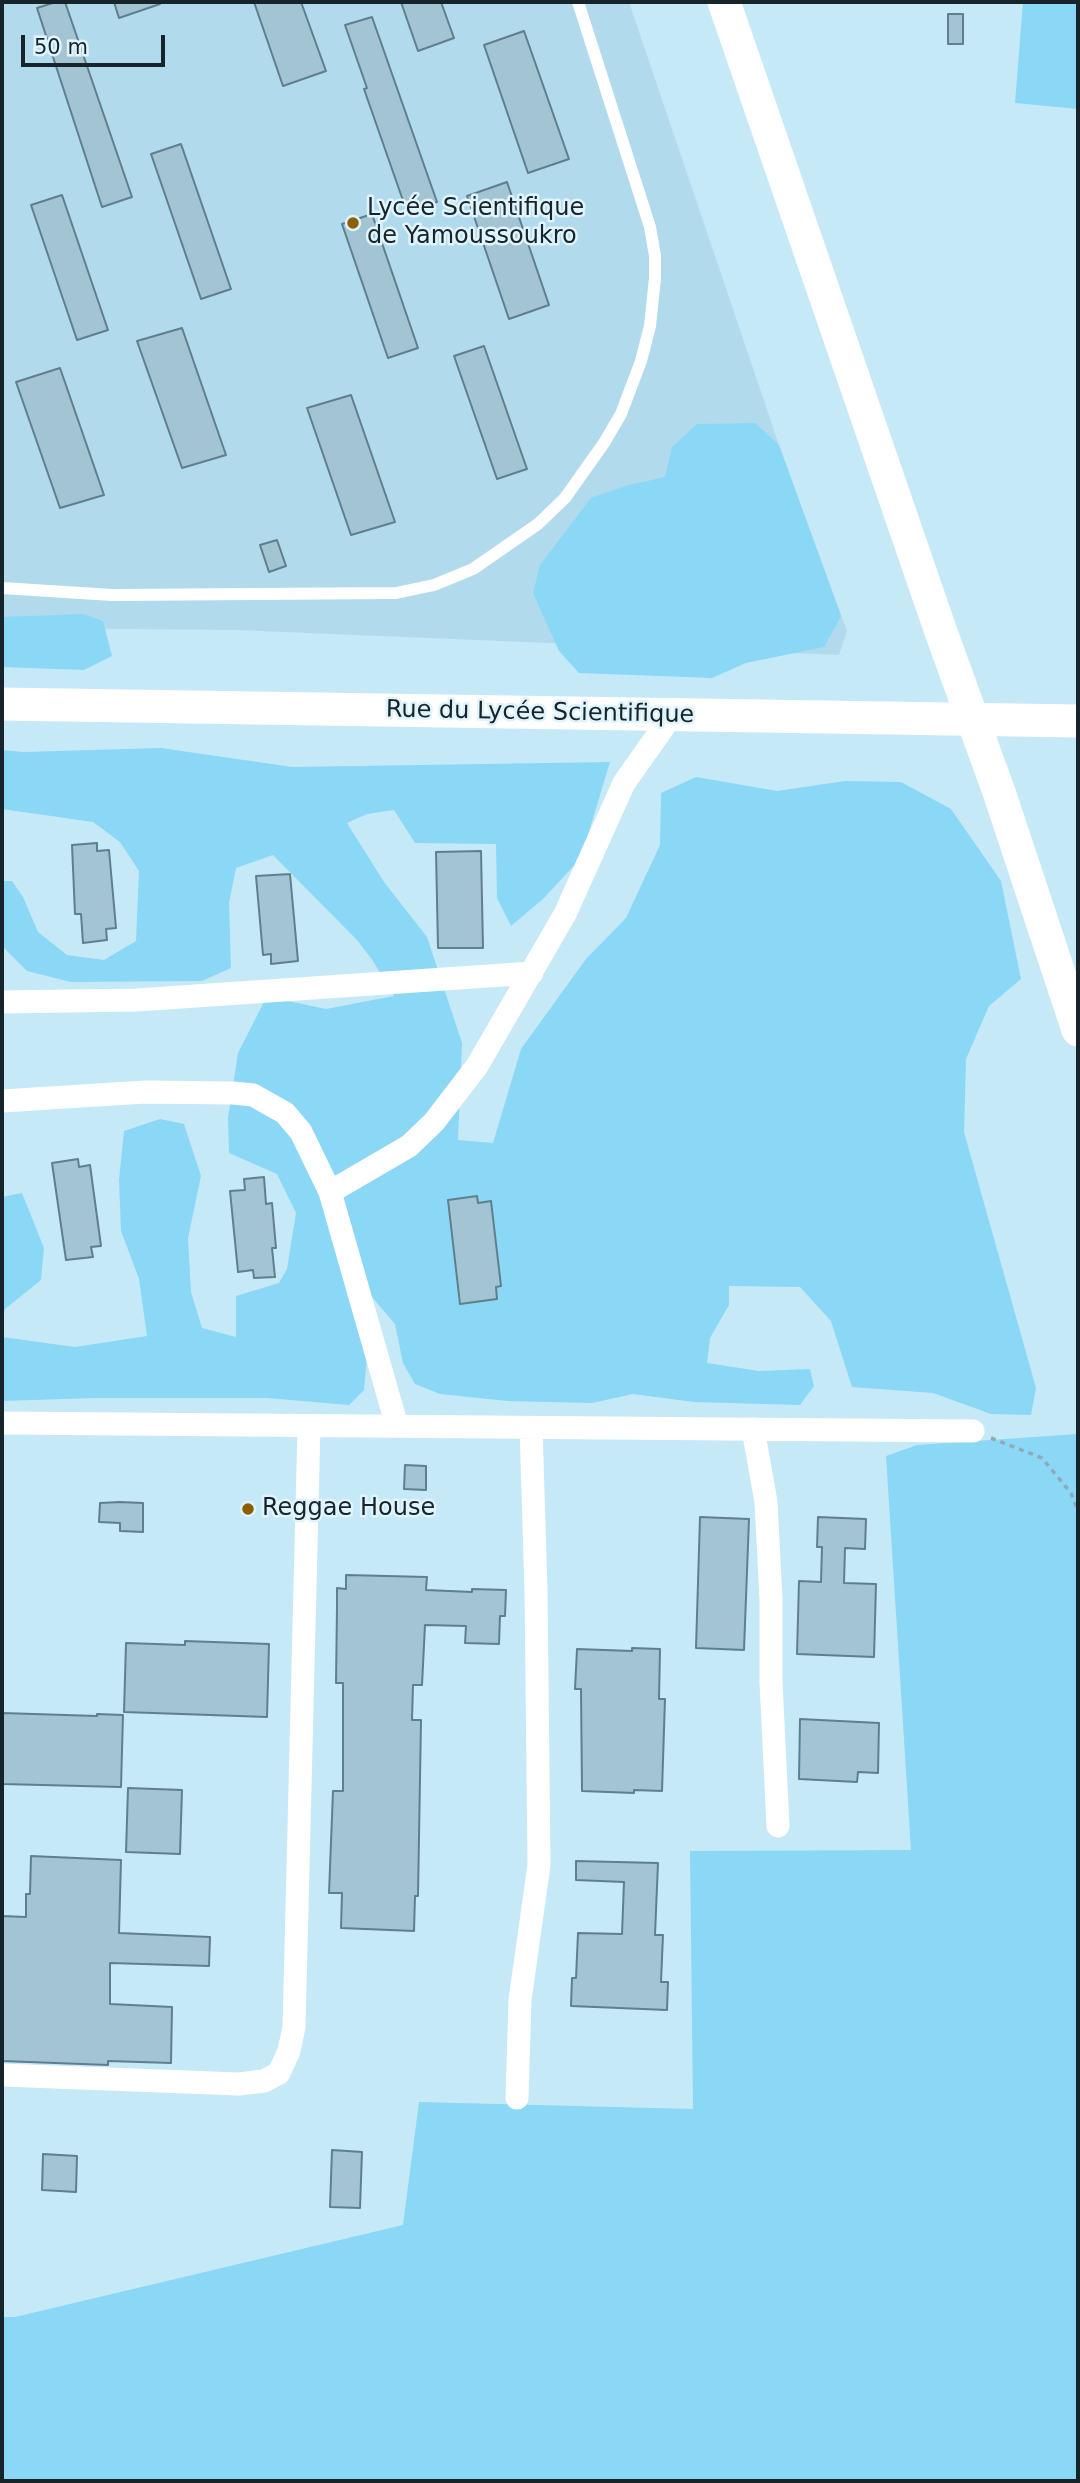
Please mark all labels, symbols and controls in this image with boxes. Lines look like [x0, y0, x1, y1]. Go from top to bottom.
scale bar [24, 21, 168, 65]
text: 50 m [34, 35, 88, 59]
place label: Lycée Scientifique de Yamoussoukro [367, 195, 584, 251]
marker: Lycée Scientifique de Yamoussoukro [345, 215, 361, 231]
street label: Rue du Lycée Scientifique [386, 696, 694, 730]
place label: Reggae House [262, 1495, 435, 1523]
marker: Reggae House [240, 1501, 256, 1517]

